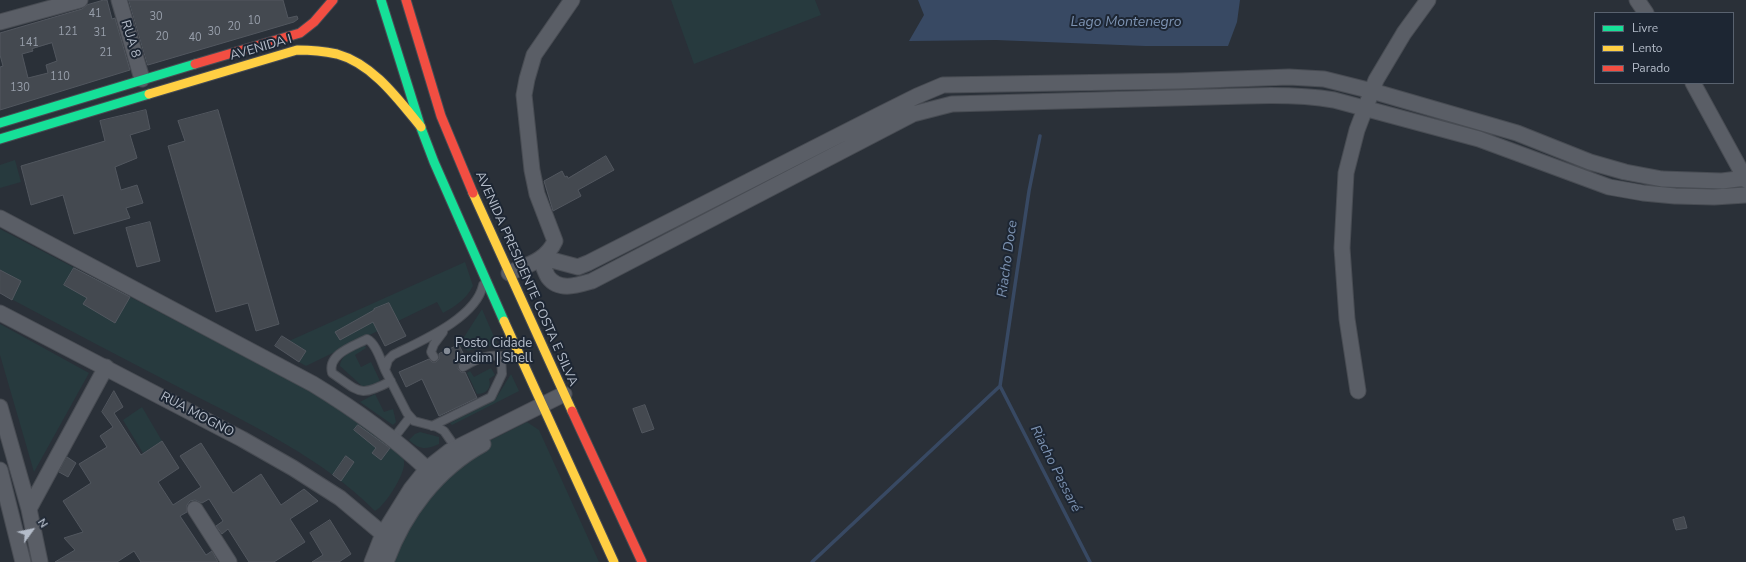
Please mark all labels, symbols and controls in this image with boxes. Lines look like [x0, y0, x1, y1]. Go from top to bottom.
house number: 41 [88, 7, 102, 21]
house number: 30 [149, 10, 163, 24]
legend [1594, 12, 1734, 84]
house number: 10 [247, 14, 261, 28]
water label: Lago Montenegro [1071, 15, 1181, 31]
street label: RUA 8 [117, 18, 143, 60]
house number: 20 [227, 20, 241, 34]
text: Livre [1632, 20, 1658, 36]
house number: 121 [58, 25, 78, 39]
house number: 30 [207, 25, 221, 39]
house number: 31 [93, 26, 107, 40]
house number: 20 [155, 30, 169, 44]
house number: 40 [188, 31, 202, 45]
street label: AVENIDA I [228, 32, 294, 64]
house number: 141 [19, 36, 39, 50]
text: Lento [1632, 40, 1662, 56]
house number: 21 [99, 46, 113, 60]
text: Parado [1632, 60, 1670, 76]
house number: 110 [50, 70, 70, 84]
house number: 130 [10, 81, 30, 95]
street label: AVENIDA PRESIDENTE COSTA E SILVA [471, 169, 581, 389]
water label: Riacho Doce [994, 219, 1022, 299]
place label: Posto Cidade Jardim | Shell [455, 336, 533, 367]
marker: Posto Cidade Jardim | Shell [442, 346, 452, 356]
street label: RUA MOGNO [158, 389, 236, 441]
water label: Riacho Passaré [1026, 423, 1084, 515]
north arrow [12, 510, 52, 550]
text: N [34, 516, 51, 531]

